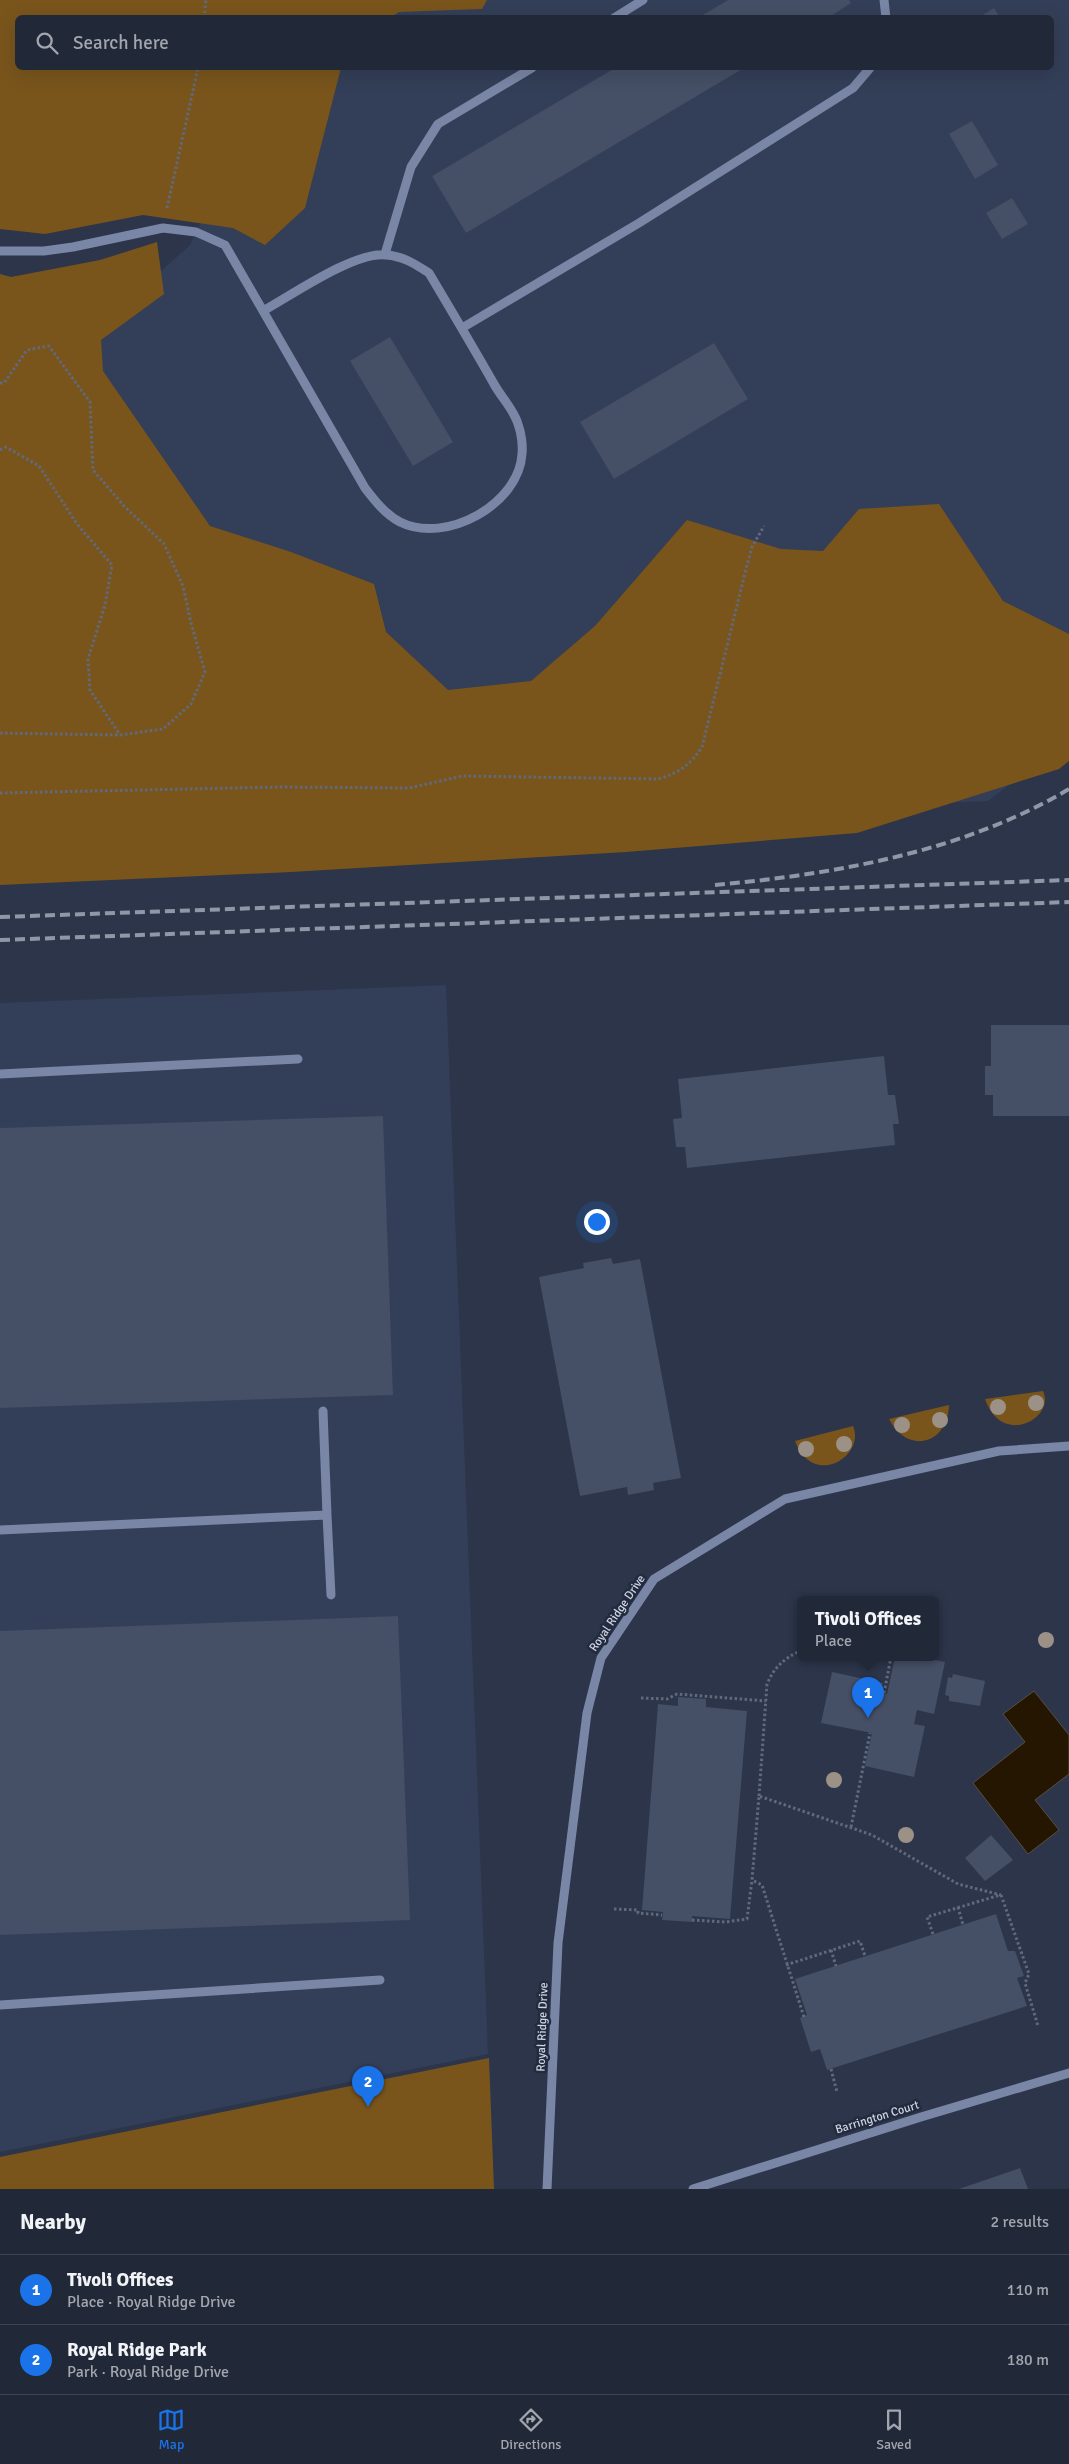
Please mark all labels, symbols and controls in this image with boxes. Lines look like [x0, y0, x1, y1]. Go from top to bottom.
search box [15, 15, 1054, 70]
icon: search [33, 29, 61, 57]
text: Search here [73, 31, 169, 55]
your location [584, 1209, 610, 1235]
street label: Royal Ridge Drive [586, 1572, 649, 1655]
popup [797, 1596, 939, 1661]
text: Tivoli Offices [815, 1607, 921, 1631]
text: Place [815, 1631, 852, 1651]
pin: 1 [852, 1677, 884, 1718]
street label: Royal Ridge Drive [533, 1982, 552, 2072]
pin: 2 [352, 2066, 384, 2107]
street label: Barrington Court [833, 2098, 921, 2137]
text: Nearby [20, 2209, 86, 2235]
text: 2 results [990, 2212, 1049, 2232]
text: Tivoli Offices [67, 2268, 174, 2292]
text: 1 [32, 2280, 40, 2300]
text: 110 m [1007, 2280, 1049, 2300]
text: Place · Royal Ridge Drive [67, 2292, 235, 2312]
text: Royal Ridge Park [67, 2338, 207, 2362]
text: 2 [32, 2350, 40, 2370]
text: 180 m [1007, 2350, 1049, 2370]
text: Park · Royal Ridge Drive [67, 2362, 229, 2382]
tab: Map [157, 2406, 185, 2453]
tab: Directions [500, 2406, 561, 2453]
tab: Saved [876, 2406, 912, 2453]

